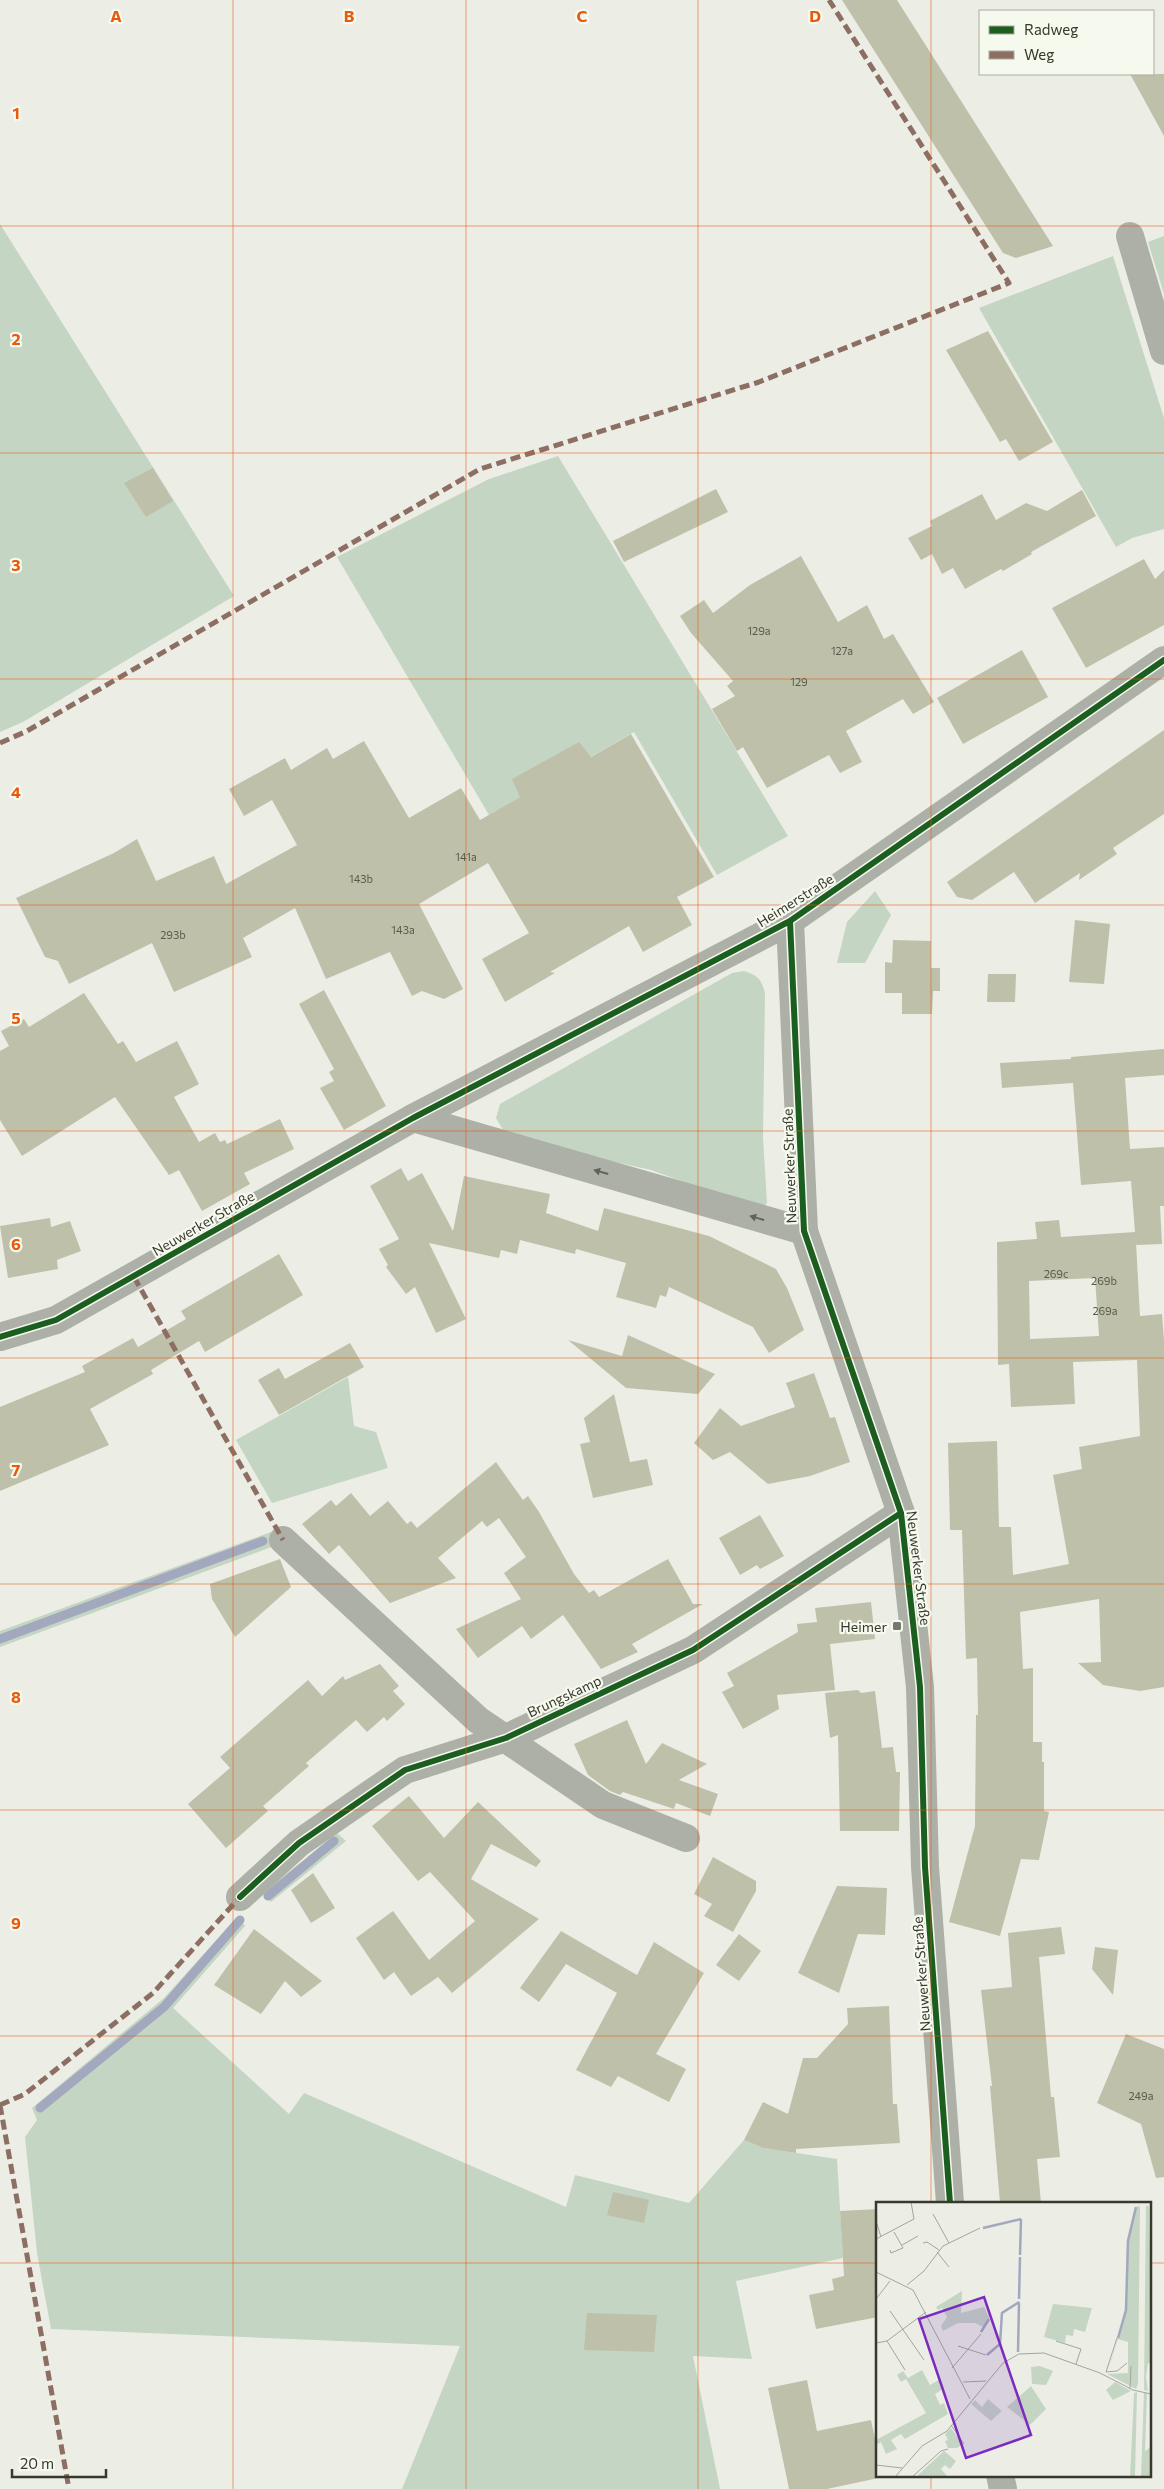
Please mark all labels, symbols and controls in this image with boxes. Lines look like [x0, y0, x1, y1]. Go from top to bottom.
text: A [110, 6, 122, 25]
text: B [344, 6, 355, 25]
text: C [577, 6, 588, 25]
text: D [809, 6, 821, 25]
legend [979, 10, 1154, 75]
text: Radweg [1024, 20, 1078, 38]
text: Weg [1024, 45, 1054, 63]
text: 1 [12, 103, 20, 122]
text: 2 [11, 329, 21, 348]
text: 3 [11, 555, 21, 574]
house number: 129a [747, 624, 771, 637]
house number: 127a [831, 644, 853, 657]
house number: 129 [790, 675, 808, 688]
text: 4 [11, 782, 21, 801]
house number: 141a [455, 850, 477, 863]
street label: Heimerstraße [754, 870, 836, 930]
house number: 143b [349, 872, 373, 885]
house number: 143a [391, 923, 415, 936]
house number: 293b [160, 928, 186, 941]
text: 5 [11, 1008, 21, 1027]
street label: Neuwerker Straße [778, 1108, 800, 1224]
one-way arrow [593, 1168, 608, 1176]
street label: Neuwerker Straße [149, 1187, 257, 1259]
one-way arrow [749, 1213, 764, 1221]
text: 6 [11, 1234, 21, 1253]
house number: 269c [1044, 1267, 1068, 1280]
house number: 269b [1091, 1274, 1117, 1287]
house number: 269a [1092, 1304, 1118, 1317]
text: 7 [12, 1460, 21, 1479]
street label: Neuwerker Straße [904, 1510, 934, 1626]
place label: Heimer [840, 1618, 887, 1635]
marker: Heimer [891, 1620, 903, 1632]
street label: Brungskamp [524, 1671, 604, 1721]
text: 8 [11, 1687, 21, 1706]
text: 9 [11, 1913, 21, 1932]
street label: Neuwerker Straße [909, 1916, 933, 2032]
house number: 249a [1129, 2089, 1153, 2102]
inset map [876, 2202, 1152, 2476]
scale bar [12, 2446, 106, 2478]
text: 20 m [20, 2454, 54, 2472]

